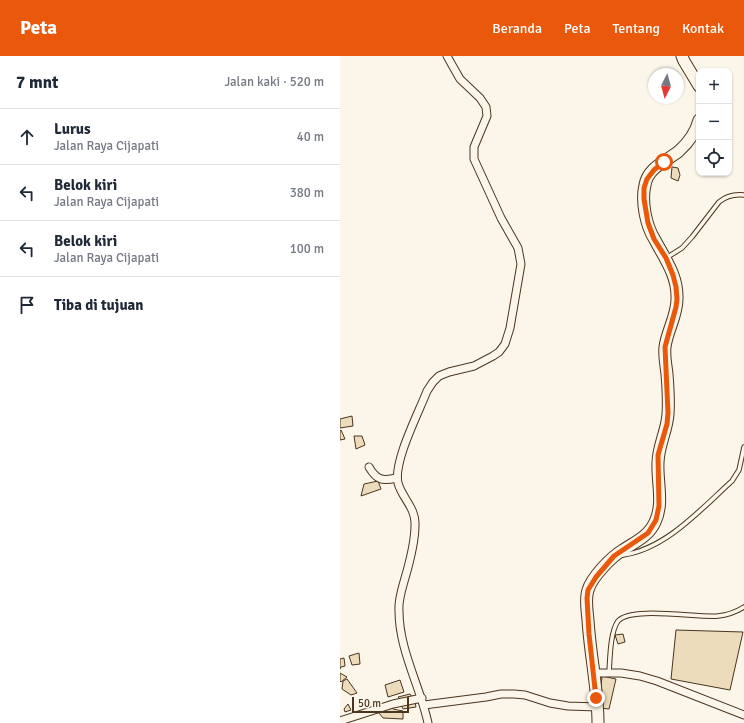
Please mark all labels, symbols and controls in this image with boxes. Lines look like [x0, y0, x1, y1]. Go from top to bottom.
text: Peta [20, 16, 57, 40]
text: Beranda [492, 20, 542, 37]
text: Peta [564, 20, 591, 37]
text: Tentang [613, 20, 660, 37]
text: Kontak [682, 20, 724, 37]
north arrow [648, 68, 684, 104]
map controls [696, 68, 732, 176]
button: + [696, 68, 732, 104]
text: 7 mnt [16, 72, 58, 93]
text: Jalan kaki · 520 m [225, 74, 324, 90]
button: − [696, 104, 732, 140]
text: Lurus [54, 120, 91, 138]
icon: ahead [16, 126, 38, 148]
text: 40 m [297, 129, 324, 145]
text: Jalan Raya Cijapati [54, 138, 159, 154]
button: locate [696, 140, 732, 176]
route start [655, 153, 673, 171]
text: Belok kiri [54, 176, 117, 194]
icon: left [16, 182, 38, 204]
text: 380 m [290, 185, 324, 201]
text: Jalan Raya Cijapati [54, 194, 159, 210]
text: Belok kiri [54, 232, 117, 250]
icon: left [16, 238, 38, 260]
text: 100 m [290, 241, 324, 257]
text: Jalan Raya Cijapati [54, 250, 159, 266]
icon: arrive [16, 294, 38, 316]
text: Tiba di tujuan [54, 296, 144, 314]
route end [587, 689, 605, 707]
scale bar [352, 695, 409, 714]
text: 50 m [358, 697, 381, 710]

